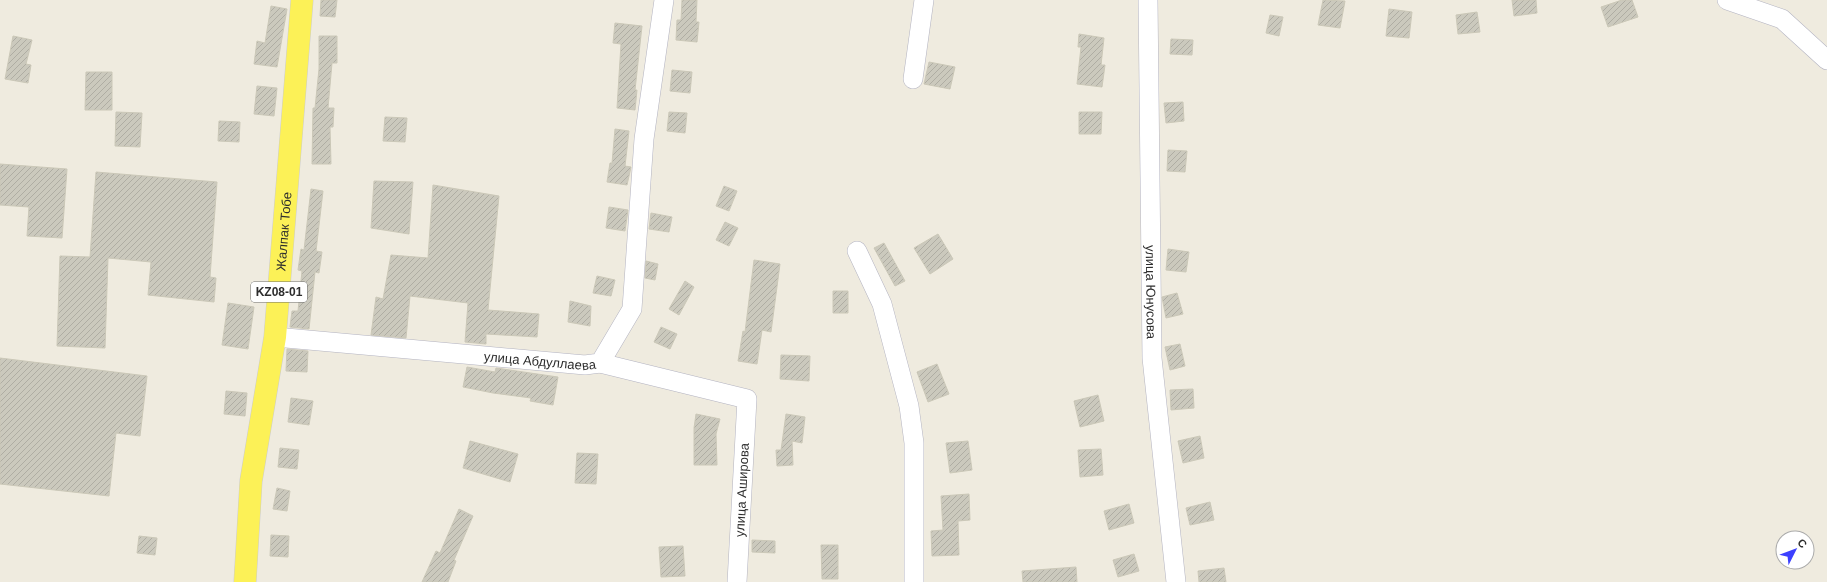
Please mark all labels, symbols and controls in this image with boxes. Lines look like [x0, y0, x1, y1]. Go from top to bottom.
street label: Жалпак Тобе [273, 191, 294, 272]
street label: улица Юнусова [1143, 245, 1159, 340]
road number: KZ08-01 [251, 282, 307, 302]
street label: улица Абдуллаева [483, 348, 598, 373]
street label: улица Аширова [732, 442, 752, 537]
north arrow [1775, 530, 1815, 570]
text: С [1795, 536, 1810, 550]

